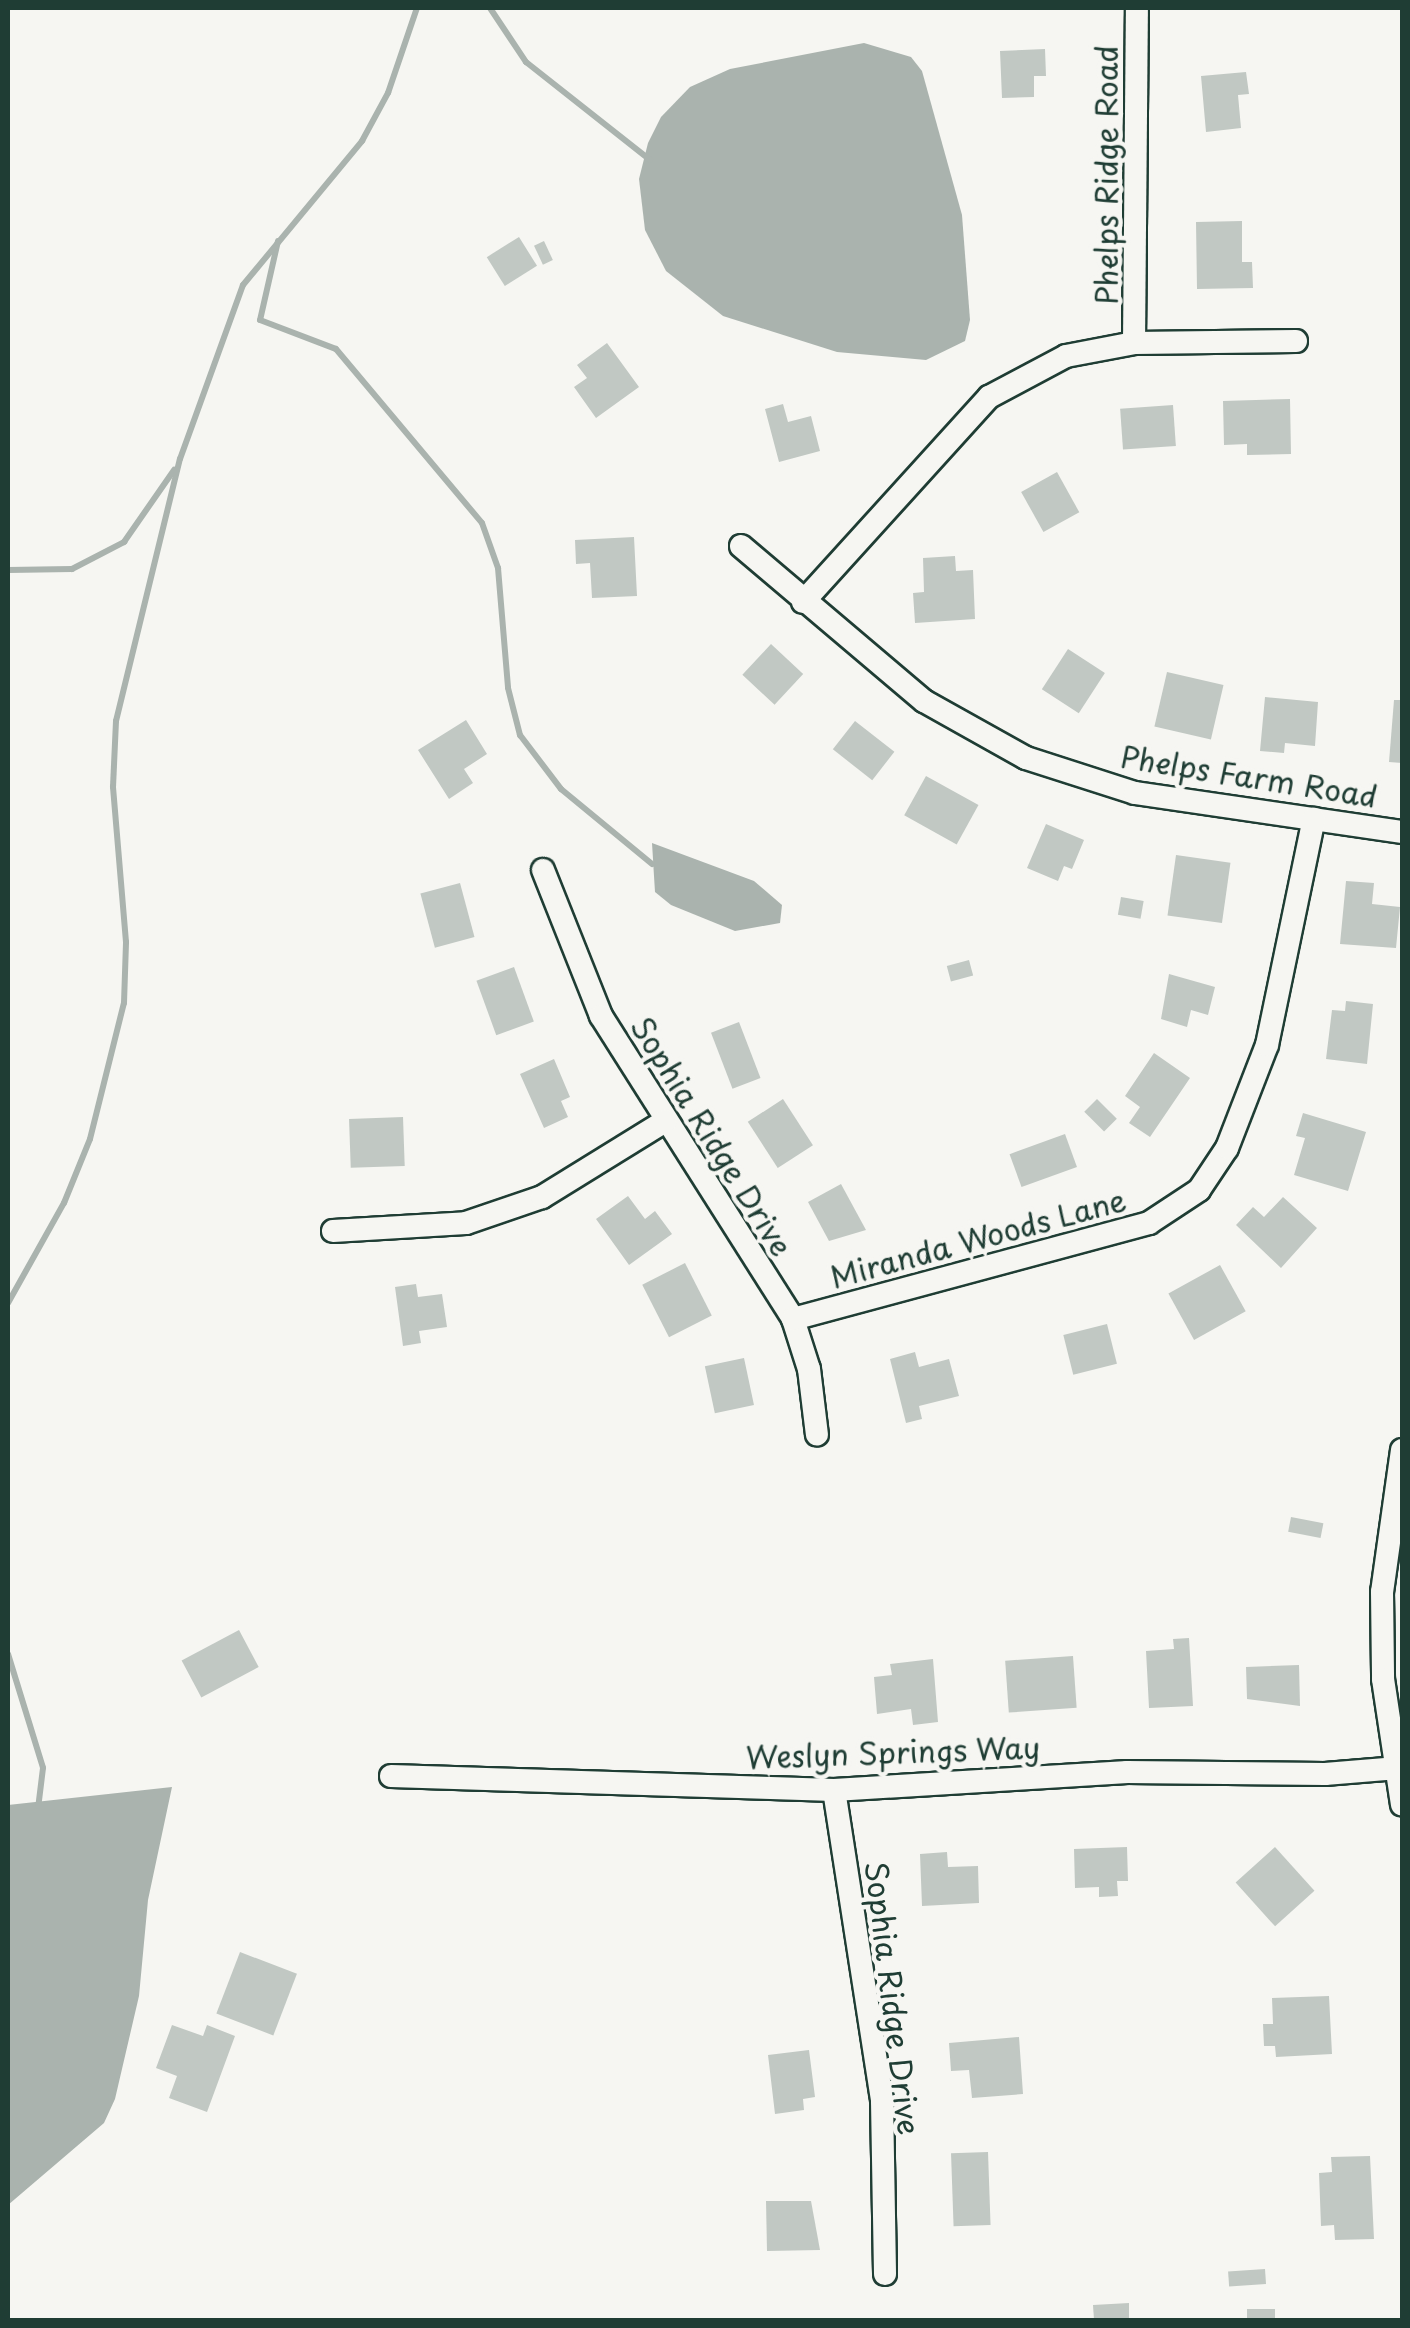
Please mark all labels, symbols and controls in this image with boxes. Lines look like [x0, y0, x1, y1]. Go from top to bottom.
street label: Phelps Ridge Road [1088, 44, 1124, 306]
street label: Phelps Farm Road [1119, 738, 1379, 814]
street label: Sophia Ridge Drive [624, 1010, 800, 1262]
street label: Miranda Woods Lane [826, 1181, 1130, 1295]
street label: Weslyn Springs Way [745, 1729, 1041, 1775]
street label: Sophia Ridge Drive [858, 1860, 928, 2136]

